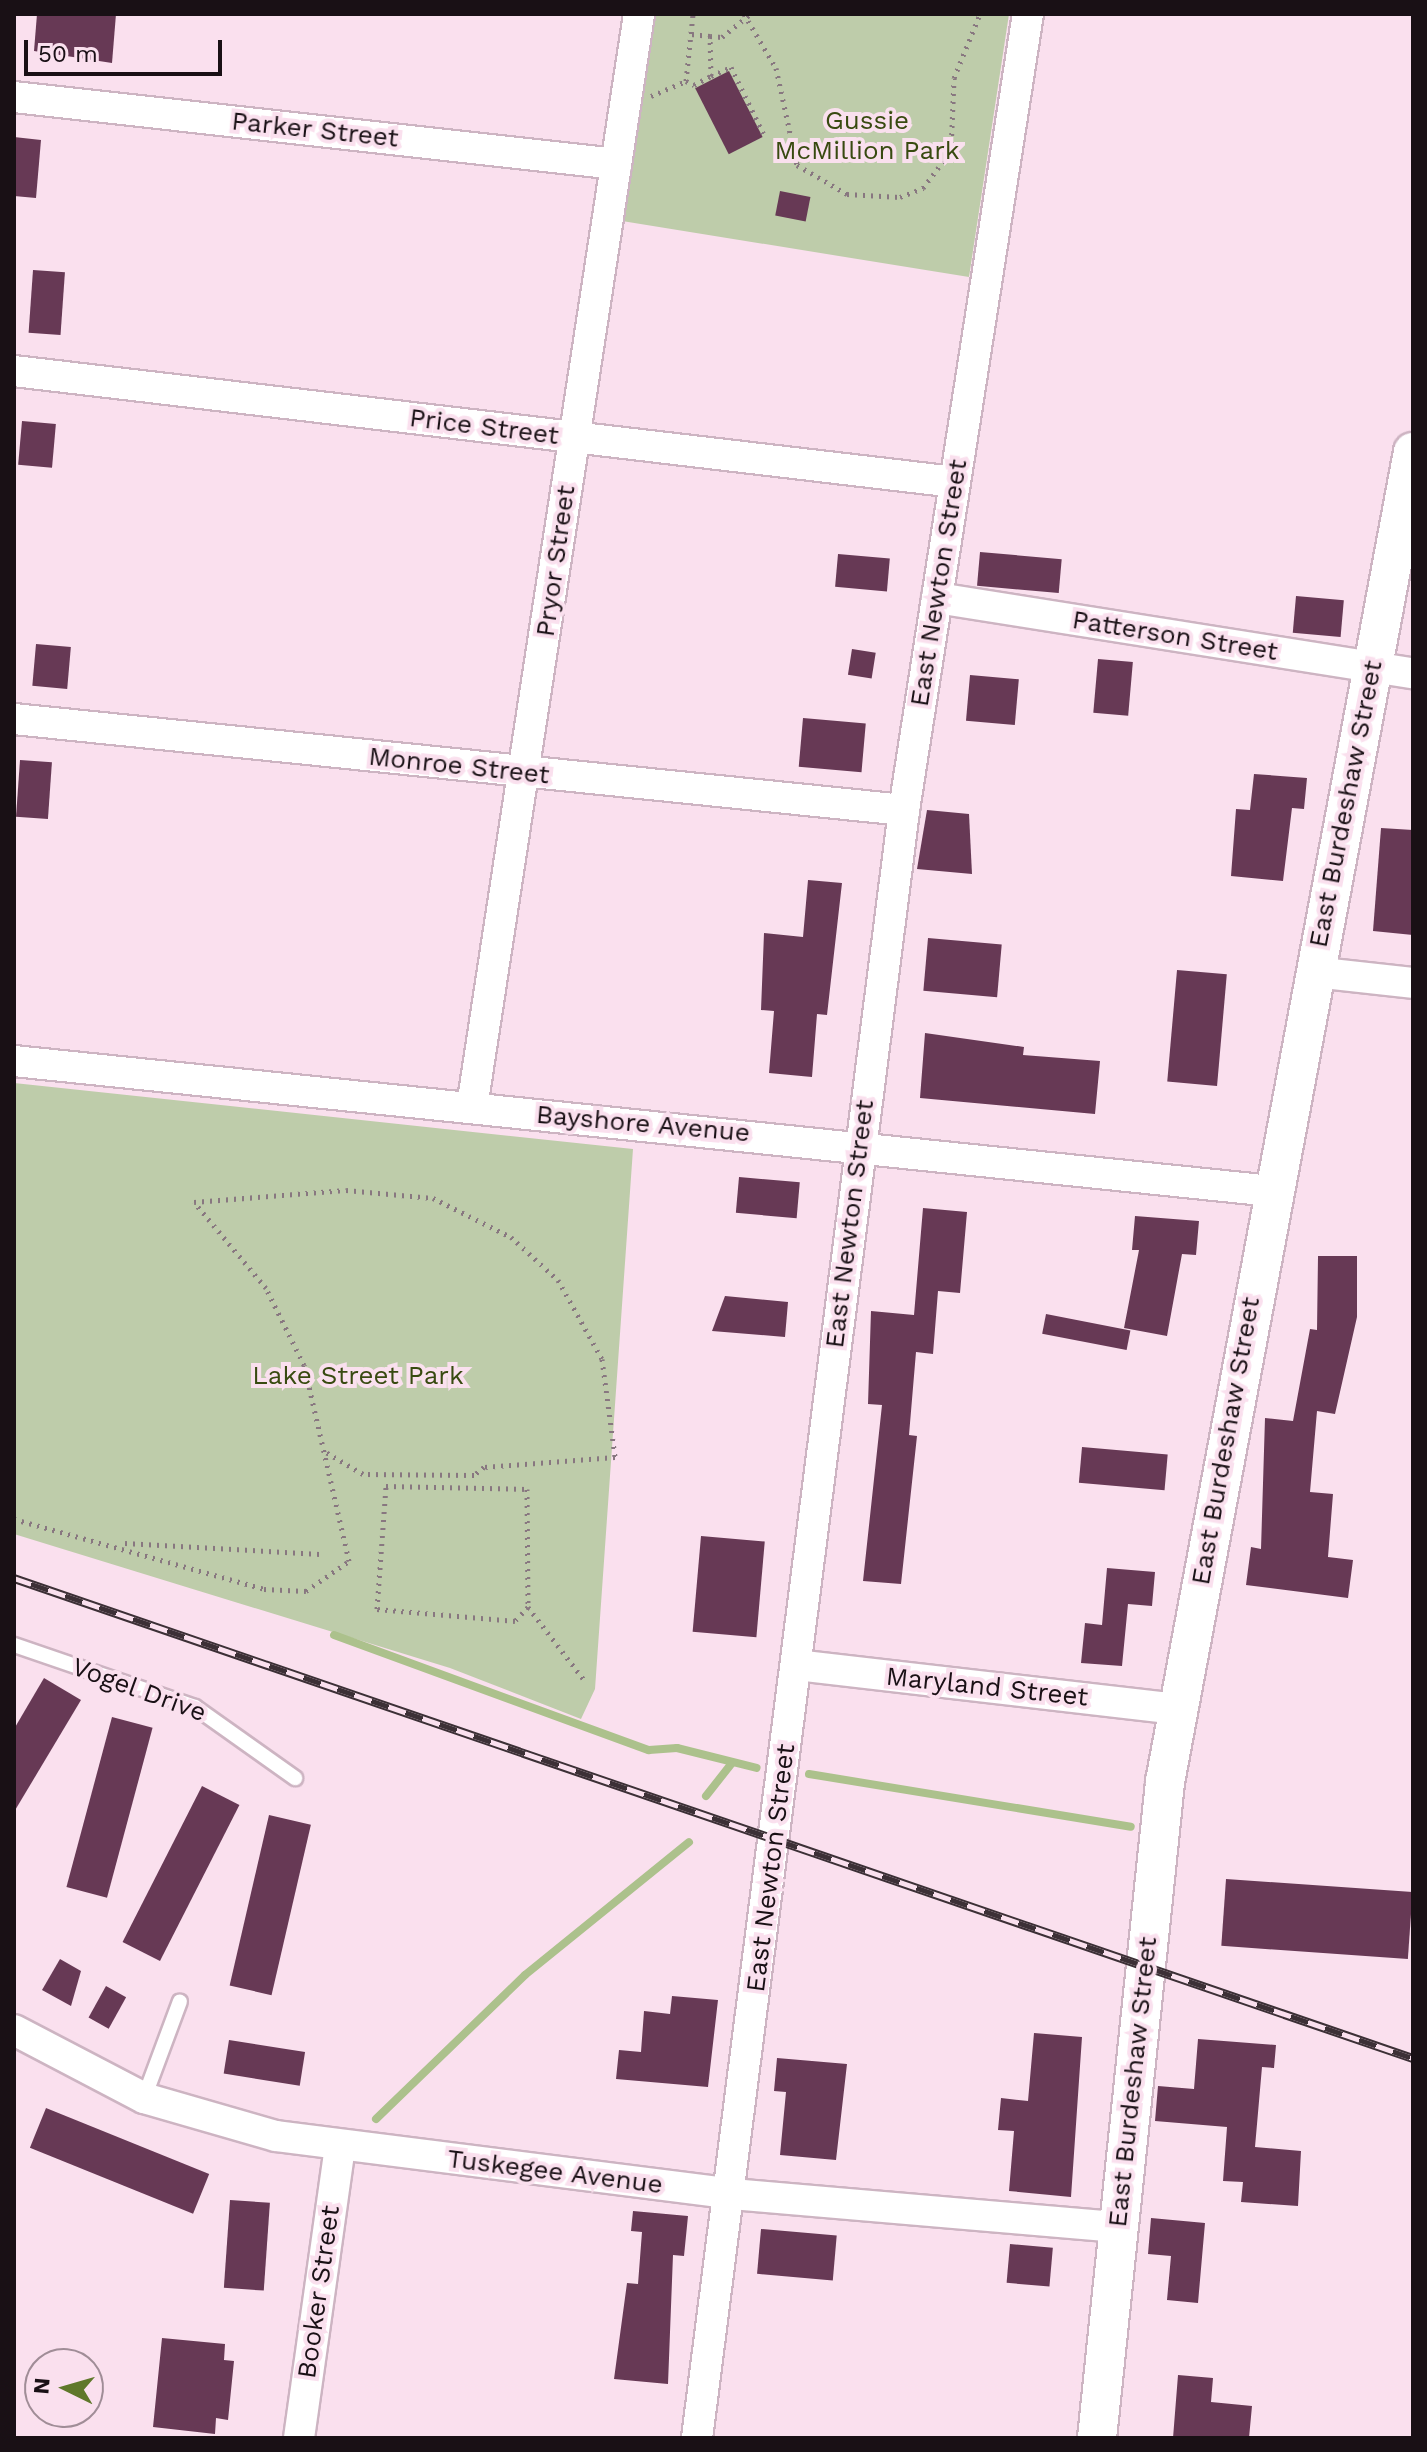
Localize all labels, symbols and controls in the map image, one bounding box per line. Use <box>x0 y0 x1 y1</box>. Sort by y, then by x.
scale bar <box>28 24 226 74</box>
text: 50 m <box>38 40 98 68</box>
park label: Gussie McMillion Park <box>775 105 959 166</box>
street label: Parker Street <box>230 106 400 154</box>
street label: Price Street <box>408 402 560 452</box>
street label: East Newton Street <box>904 457 974 709</box>
street label: Pryor Street <box>530 483 582 639</box>
street label: Patterson Street <box>1070 604 1280 668</box>
street label: East Burdeshaw Street <box>1303 658 1389 950</box>
street label: Monroe Street <box>367 741 551 791</box>
street label: East Newton Street <box>819 1098 881 1350</box>
street label: Bayshore Avenue <box>534 1099 752 1149</box>
street label: East Burdeshaw Street <box>1185 1294 1267 1588</box>
park label: Lake Street Park <box>252 1360 464 1392</box>
street label: Vogel Drive <box>67 1651 211 1729</box>
street label: Maryland Street <box>884 1661 1090 1713</box>
street label: East Newton Street <box>740 1742 802 1994</box>
street label: East Burdeshaw Street <box>1102 1935 1164 2229</box>
street label: Tuskegee Avenue <box>445 2143 665 2201</box>
street label: Booker Street <box>291 2203 347 2381</box>
north arrow <box>24 2348 104 2428</box>
text: N <box>28 2377 55 2395</box>

